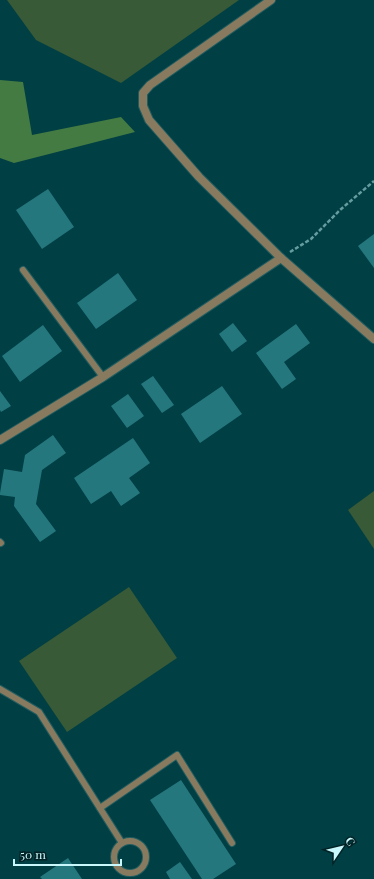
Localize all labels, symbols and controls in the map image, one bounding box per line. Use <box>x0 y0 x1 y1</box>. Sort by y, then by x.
north arrow <box>322 827 362 867</box>
text: С <box>342 833 359 849</box>
scale bar <box>14 841 121 867</box>
text: 50 m <box>20 846 46 862</box>

